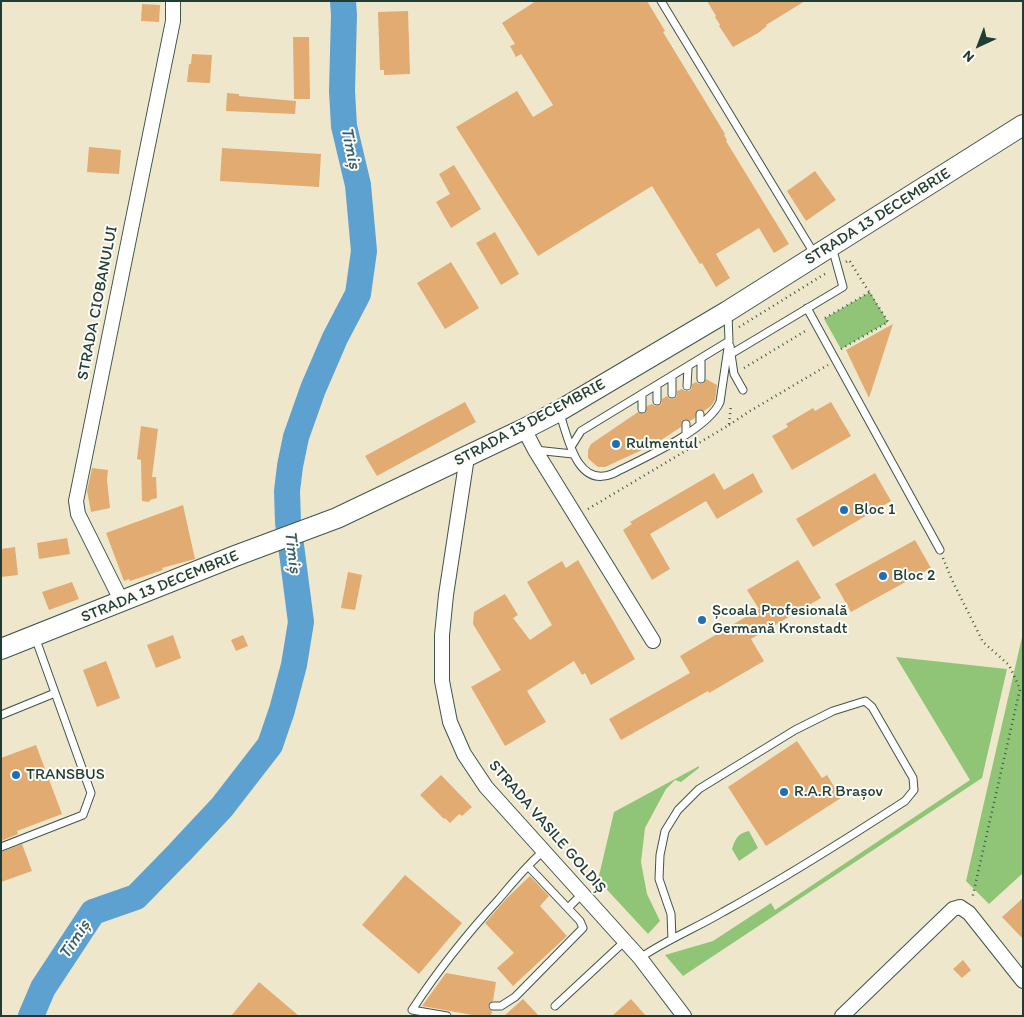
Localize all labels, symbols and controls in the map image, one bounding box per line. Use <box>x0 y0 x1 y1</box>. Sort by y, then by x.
north arrow <box>954 20 1004 70</box>
text: N <box>959 47 978 66</box>
water label: Timiș <box>335 125 365 171</box>
street label: STRADA 13 DECEMBRIE <box>801 164 955 270</box>
street label: STRADA CIOBANULUI <box>74 224 122 382</box>
street label: STRADA 13 DECEMBRIE <box>451 375 609 471</box>
place label: Rulmentul <box>626 434 698 454</box>
marker: Rulmentul <box>610 438 622 450</box>
place label: Bloc 1 <box>854 500 895 520</box>
marker: Bloc 1 <box>838 504 850 516</box>
water label: Timiș <box>279 530 305 574</box>
street label: STRADA 13 DECEMBRIE <box>78 547 242 627</box>
place label: Bloc 2 <box>893 566 935 586</box>
marker: Bloc 2 <box>877 570 889 582</box>
place label: Școala Profesională Germană Kronstadt <box>712 601 848 639</box>
marker: Școala Profesională Germană Kronstadt <box>696 614 708 626</box>
street label: STRADA VASILE GOLDIȘ <box>484 757 610 897</box>
place label: TRANSBUS <box>26 765 105 785</box>
marker: TRANSBUS <box>10 769 22 781</box>
place label: R.A.R Brașov <box>794 782 883 802</box>
marker: R.A.R Brașov <box>778 786 790 798</box>
water label: Timiș <box>54 916 96 964</box>

